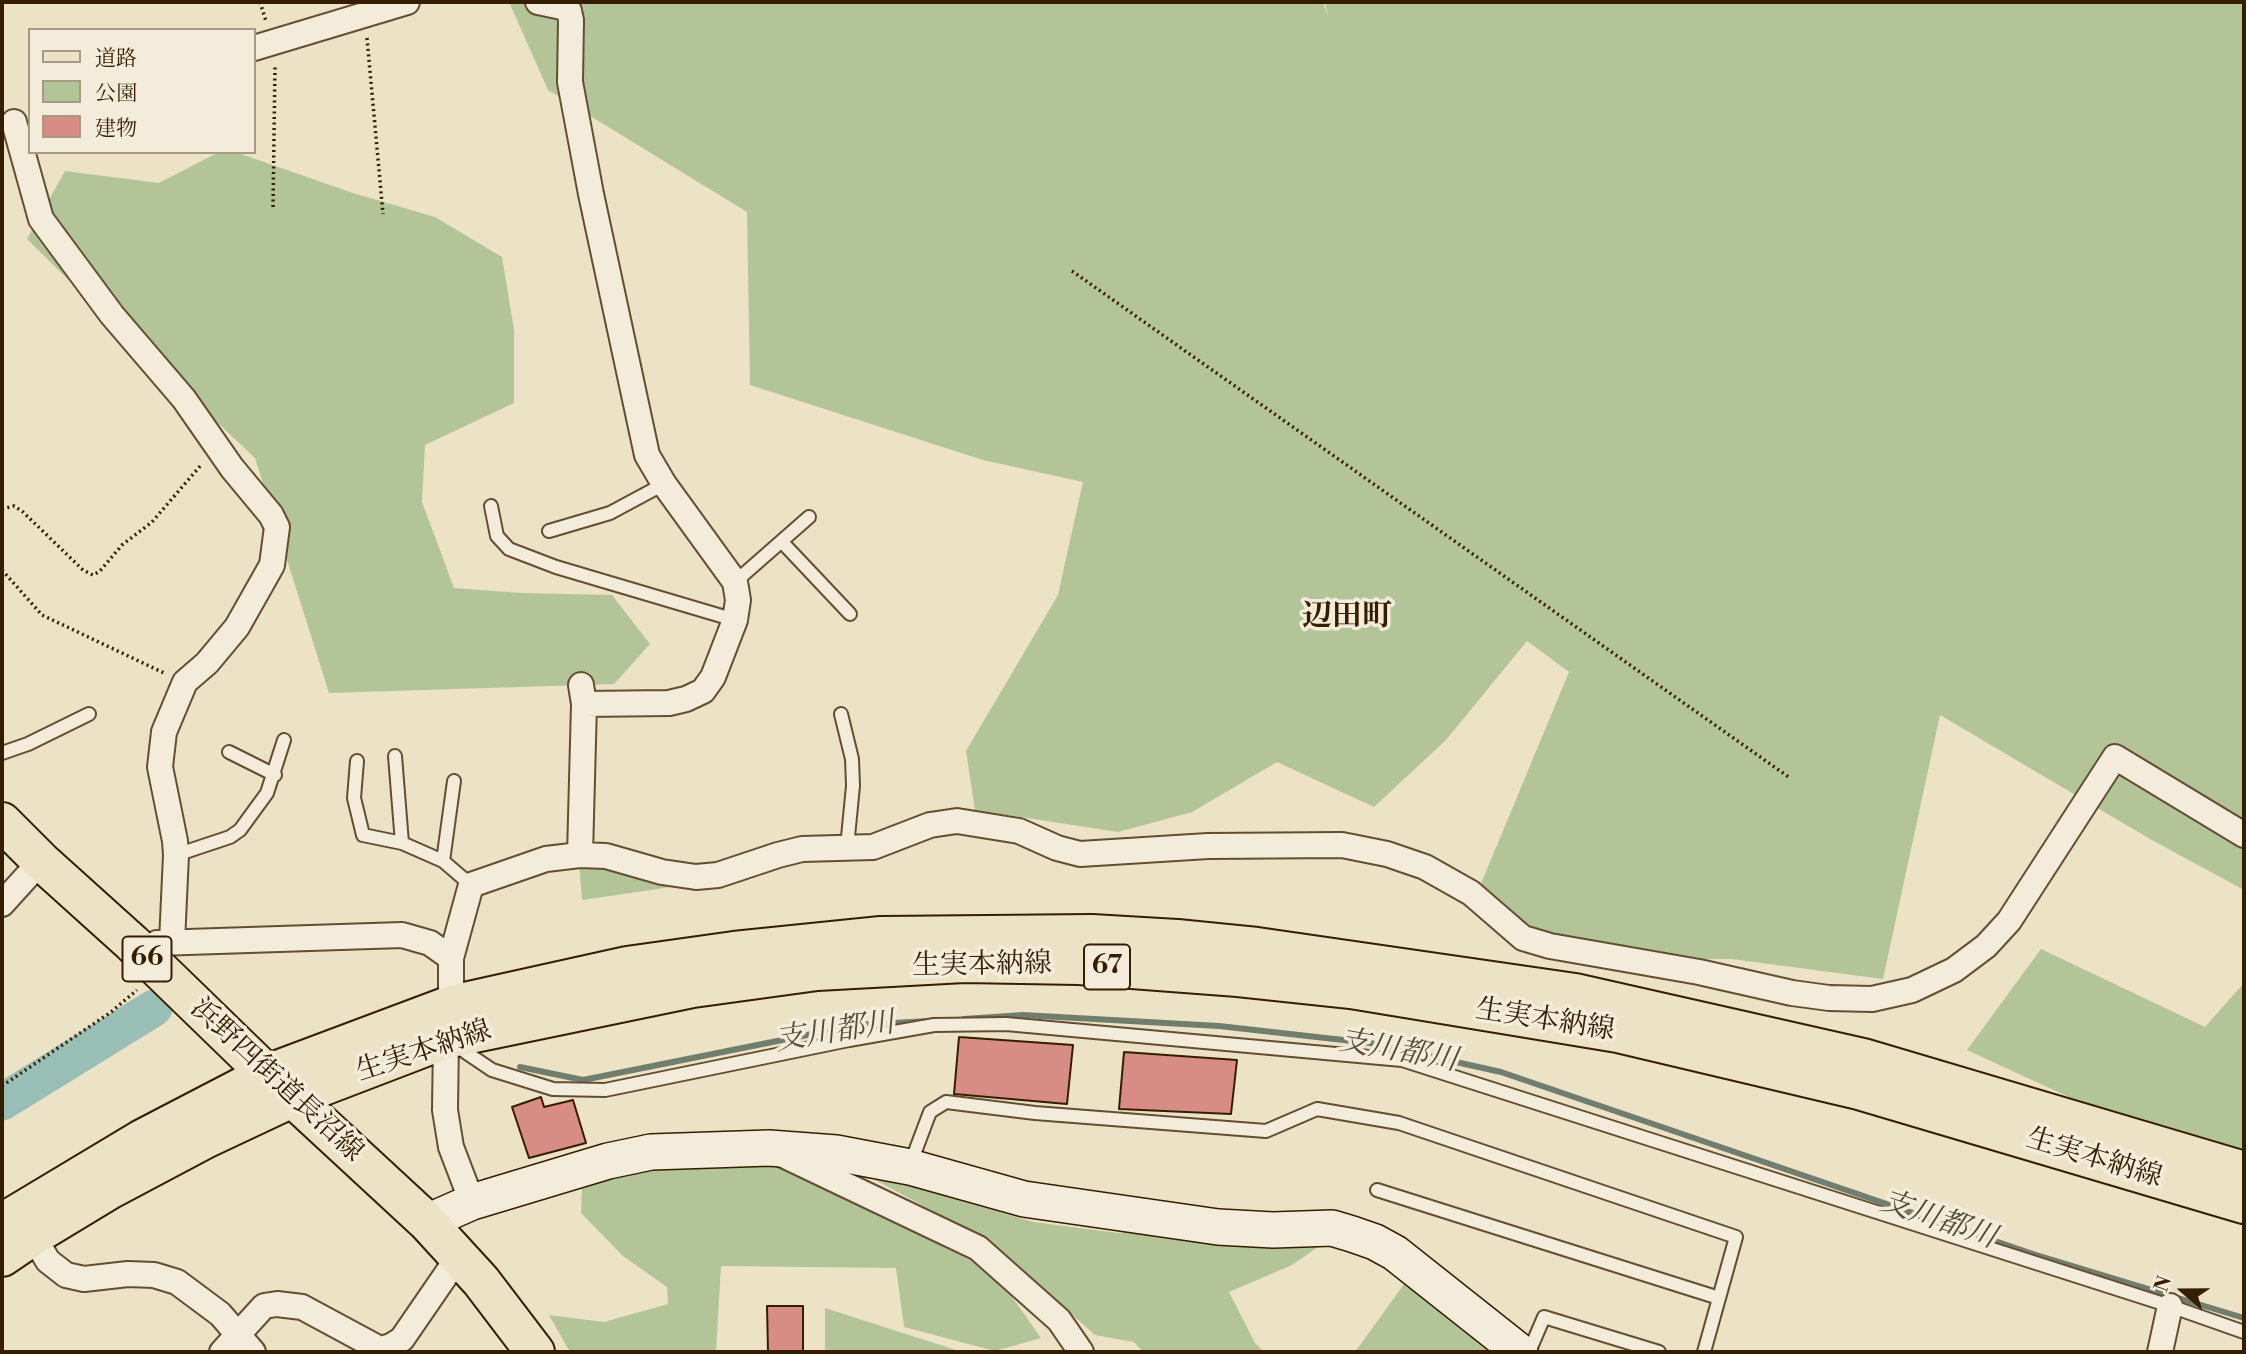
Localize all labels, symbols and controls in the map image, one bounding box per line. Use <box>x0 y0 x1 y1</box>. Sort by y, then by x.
legend <box>28 28 256 154</box>
text: 道路 <box>95 46 137 72</box>
text: 公園 <box>95 81 137 107</box>
text: 建物 <box>95 116 137 142</box>
district label: 辺田町 <box>1302 600 1392 636</box>
road number: 66 <box>122 936 172 982</box>
road number: 67 <box>1084 944 1130 990</box>
street label: 生実本納線 <box>912 948 1052 984</box>
street label: 浜野四街道長沼線 <box>183 992 369 1170</box>
street label: 生実本納線 <box>1473 993 1617 1049</box>
water label: 支川都川 <box>773 1006 897 1060</box>
street label: 生実本納線 <box>352 1014 496 1090</box>
water label: 支川都川 <box>1336 1024 1460 1080</box>
street label: 生実本納線 <box>2022 1122 2166 1196</box>
water label: 支川都川 <box>1875 1184 2001 1258</box>
north arrow <box>2148 1256 2218 1326</box>
text: N <box>2149 1273 2177 1295</box>

